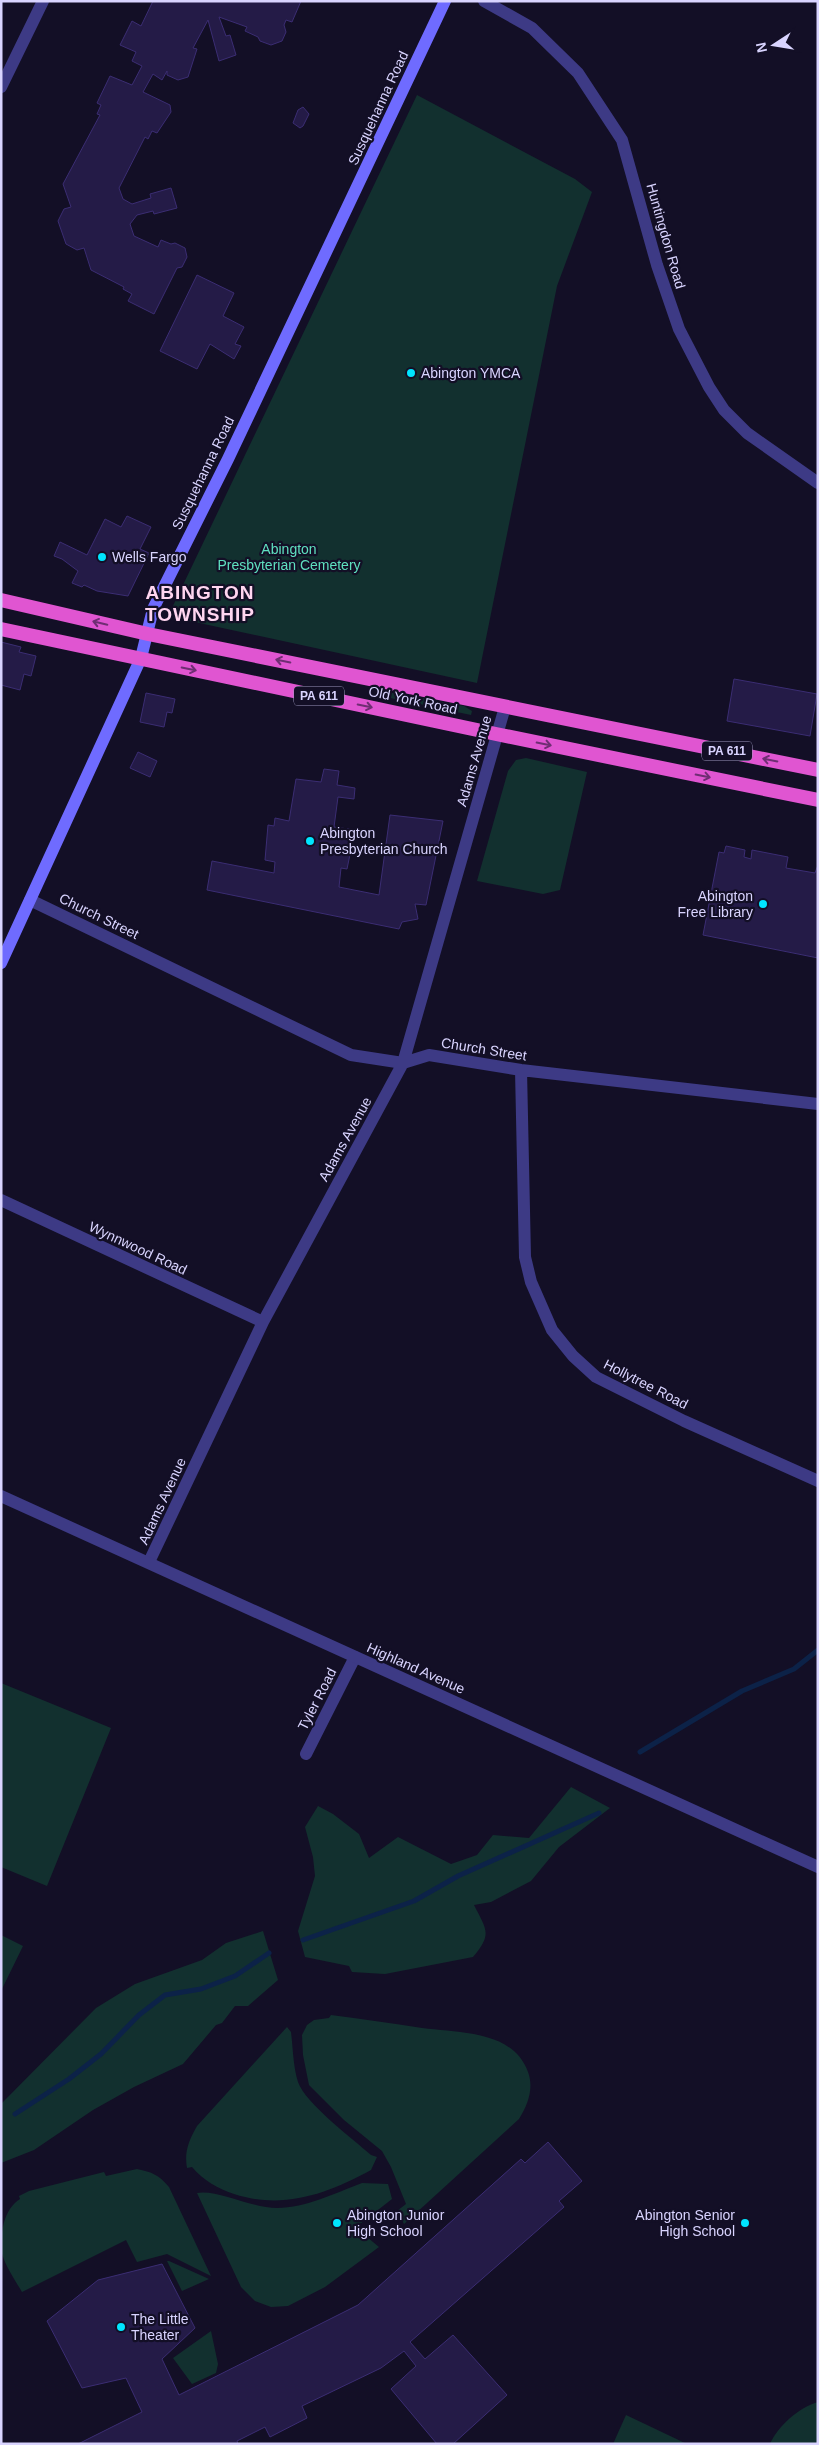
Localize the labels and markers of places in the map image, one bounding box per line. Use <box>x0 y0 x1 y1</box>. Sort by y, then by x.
place label: Abington YMCA <box>421 365 521 381</box>
marker: Abington YMCA <box>405 367 417 379</box>
place label: Wells Fargo <box>112 549 187 565</box>
marker: Wells Fargo <box>96 551 108 563</box>
place label: Abington Presbyterian Church <box>320 825 448 857</box>
marker: Abington Presbyterian Church <box>304 835 316 847</box>
place label: Abington Free Library <box>678 888 753 920</box>
marker: Abington Free Library <box>757 898 769 910</box>
place label: Abington Junior High School <box>347 2207 445 2239</box>
place label: Abington Senior High School <box>635 2207 735 2239</box>
marker: Abington Junior High School <box>331 2217 343 2229</box>
marker: Abington Senior High School <box>739 2217 751 2229</box>
place label: The Little Theater <box>131 2311 189 2343</box>
marker: The Little Theater <box>115 2321 127 2333</box>

